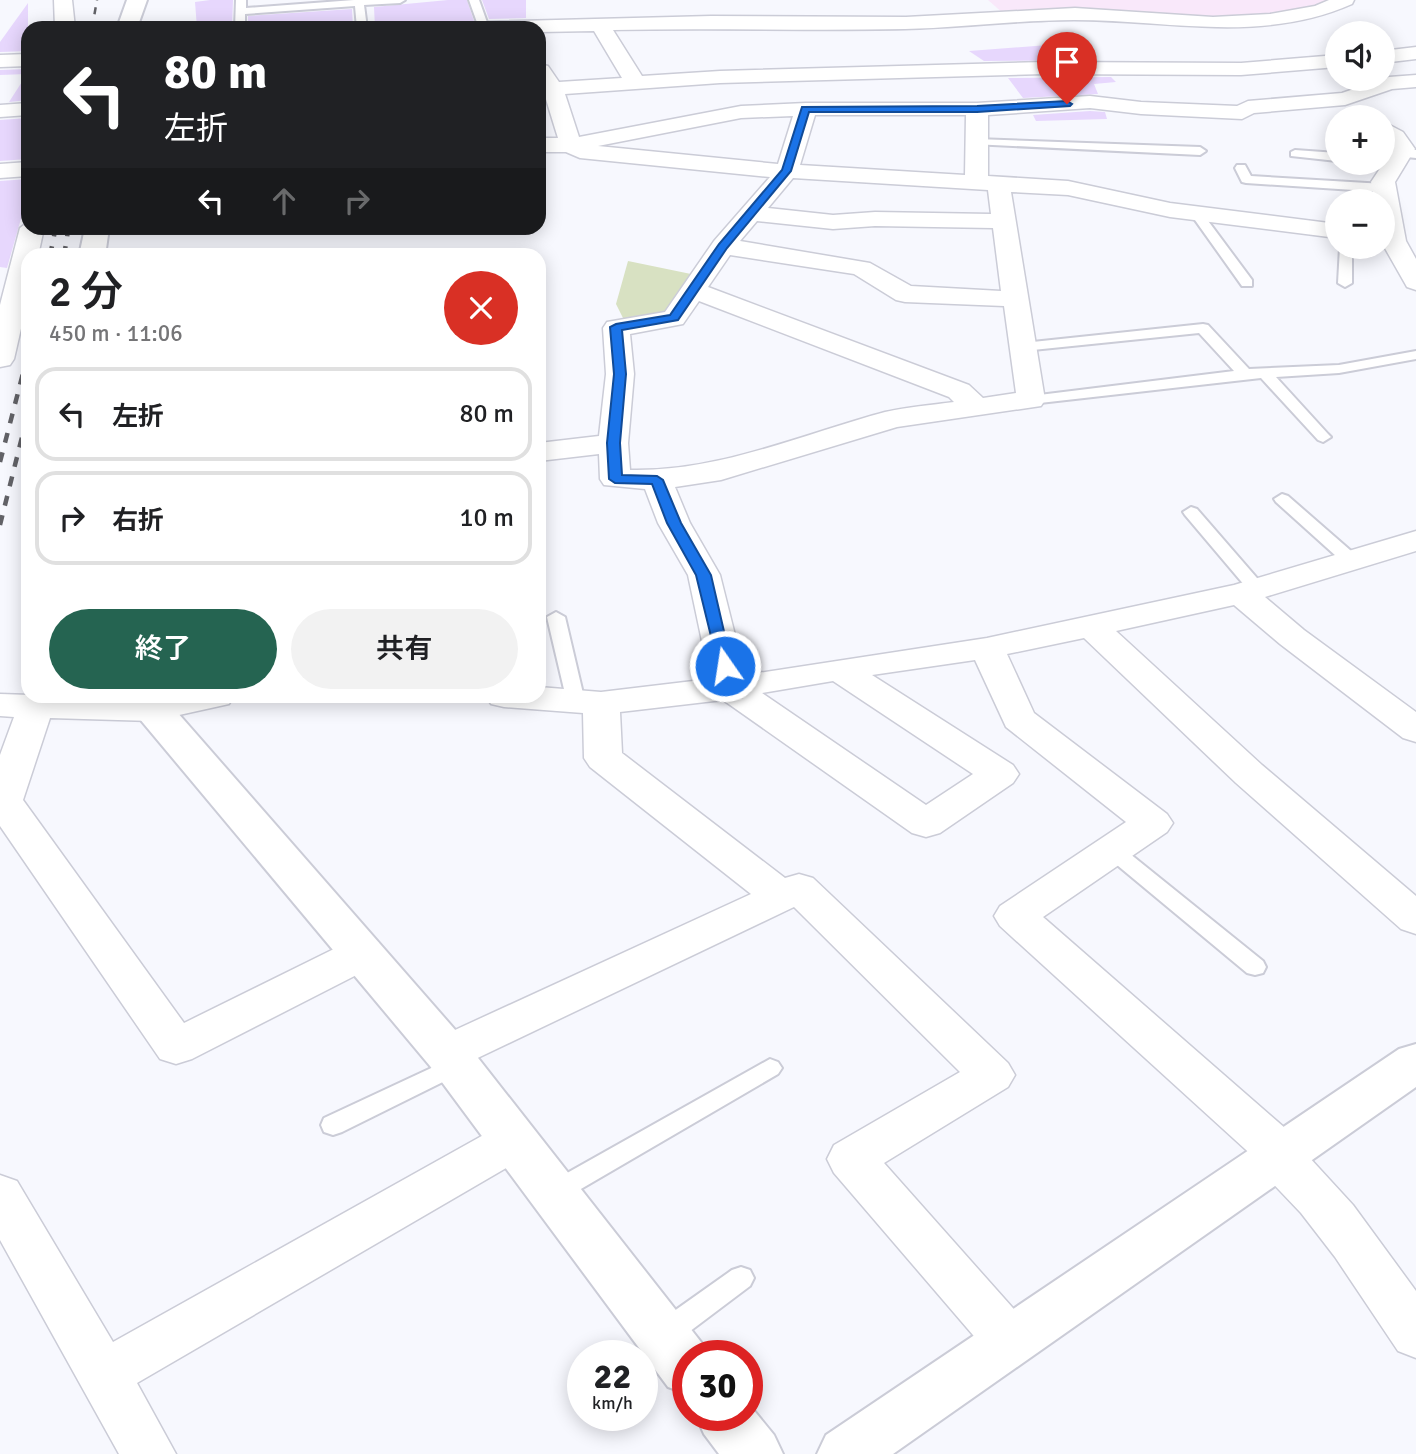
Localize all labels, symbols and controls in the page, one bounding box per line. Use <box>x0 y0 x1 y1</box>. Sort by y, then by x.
map controls <box>1325 21 1395 259</box>
button: sound <box>1325 21 1395 91</box>
pin <box>1037 32 1097 104</box>
text: 80 m <box>164 42 267 102</box>
icon: arrive <box>1048 43 1086 81</box>
icon: left <box>49 49 140 140</box>
button: + <box>1325 105 1395 175</box>
text: 左折 <box>164 109 228 148</box>
icon: left <box>192 182 230 220</box>
icon: ahead <box>265 182 303 220</box>
icon: right <box>338 182 376 220</box>
button: − <box>1325 189 1395 259</box>
text: 2 分 <box>49 267 123 318</box>
button: close <box>444 271 518 345</box>
text: 450 m · 11:06 <box>49 319 183 348</box>
icon: left <box>53 395 91 433</box>
text: 80 m <box>459 398 514 430</box>
text: 左折 <box>112 401 164 433</box>
icon: right <box>53 499 91 537</box>
text: 10 m <box>459 502 514 534</box>
text: 右折 <box>112 505 164 537</box>
button: 終了 <box>49 609 277 689</box>
button: 共有 <box>291 609 518 689</box>
position arrow <box>688 629 762 703</box>
speed limit sign: 30 <box>672 1340 763 1431</box>
text: 22 <box>594 1355 631 1398</box>
text: km/h <box>592 1392 633 1414</box>

